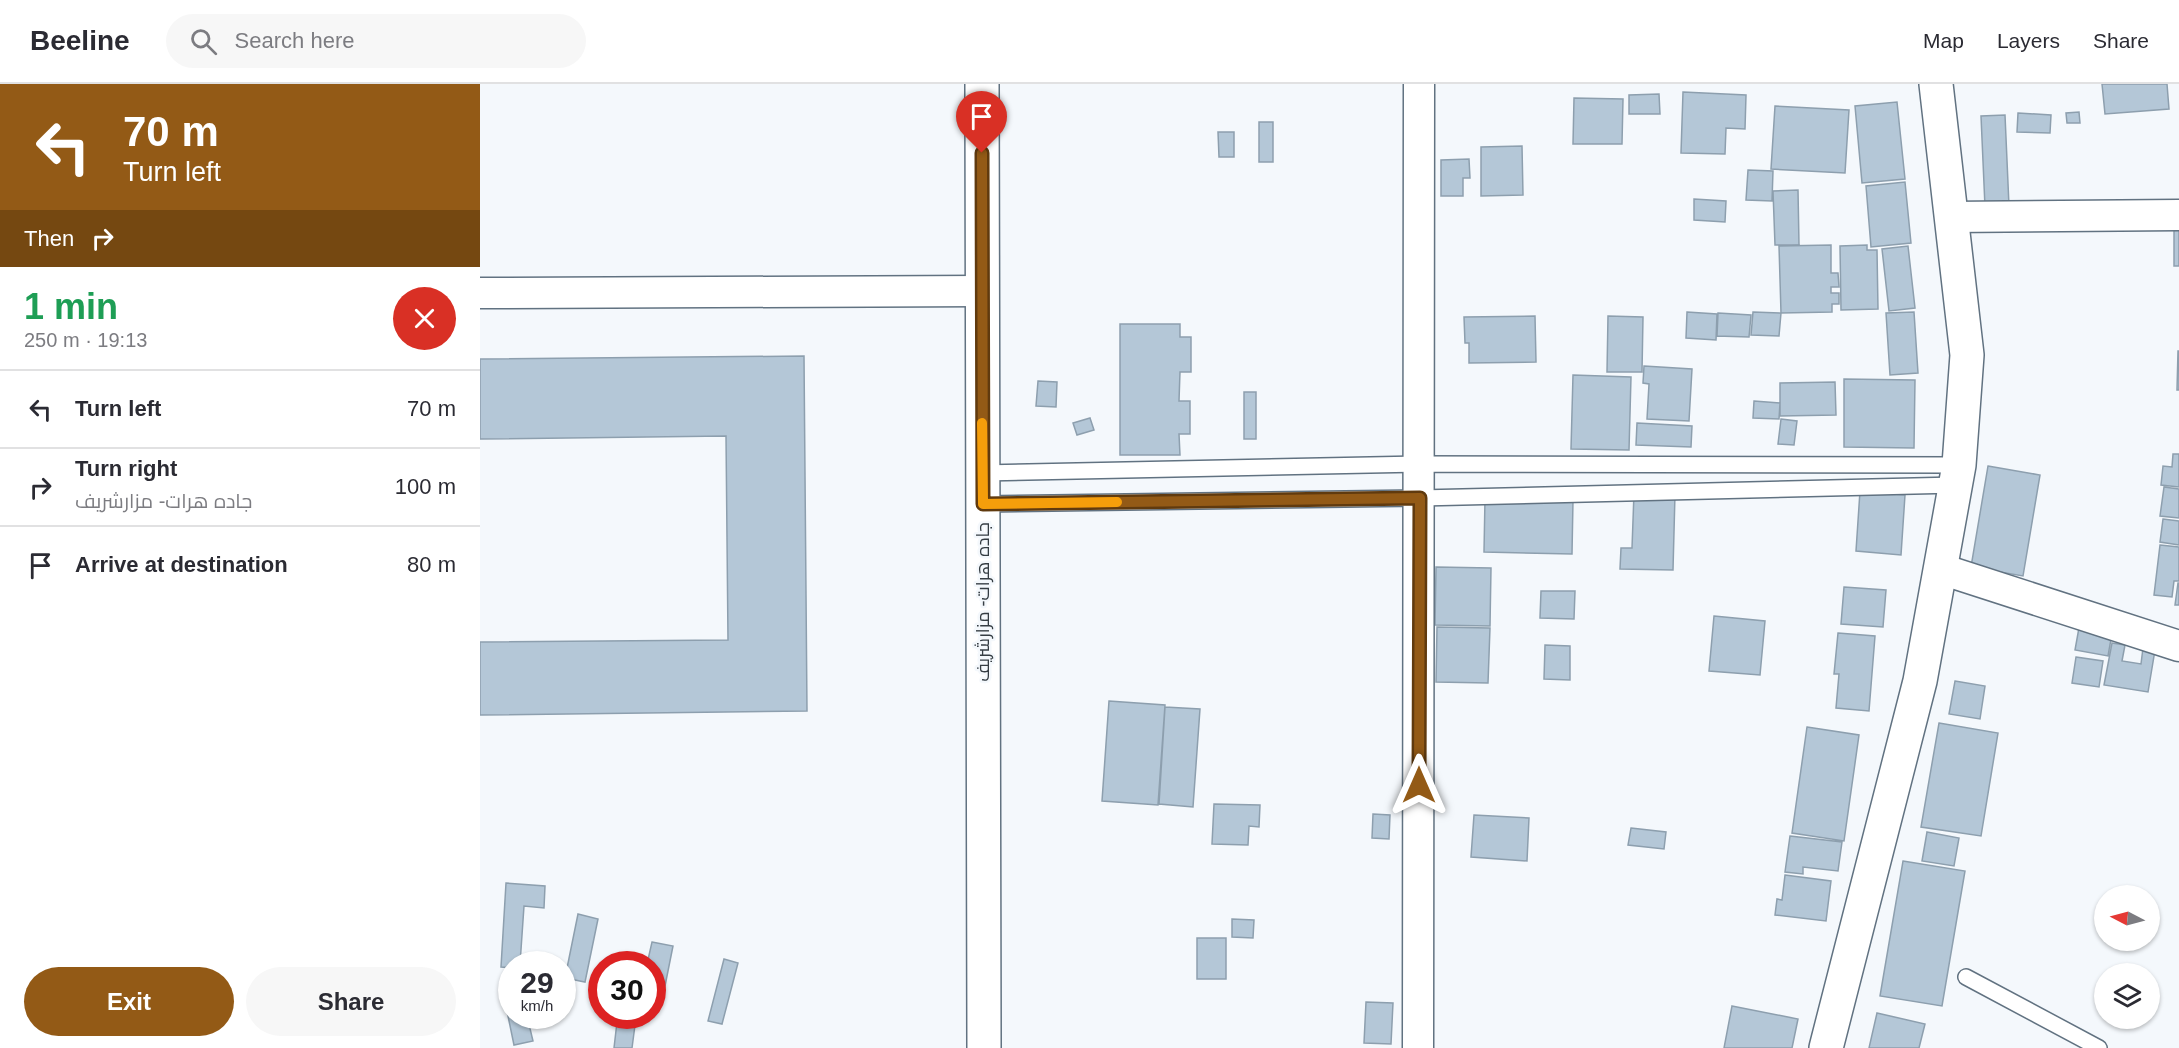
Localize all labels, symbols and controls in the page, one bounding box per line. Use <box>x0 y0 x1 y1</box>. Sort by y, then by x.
search box <box>166 14 586 68</box>
text: Beeline <box>30 25 130 56</box>
icon: search <box>187 25 220 58</box>
text: Search here <box>235 28 354 53</box>
text: Map <box>1923 29 1964 52</box>
text: Layers <box>1997 29 2060 52</box>
text: Share <box>2093 29 2149 52</box>
pin <box>956 91 1007 153</box>
icon: arrive <box>965 100 998 133</box>
icon: left <box>24 108 102 186</box>
text: 70 m <box>123 108 219 155</box>
text: Turn left <box>123 157 221 187</box>
icon: right <box>86 222 119 255</box>
text: Then <box>24 226 74 251</box>
text: 1 min <box>24 286 118 327</box>
button: close <box>393 287 456 350</box>
text: 250 m · 19:13 <box>24 329 147 351</box>
icon: left <box>24 393 57 426</box>
text: Turn left <box>75 396 161 421</box>
text: 70 m <box>407 396 456 421</box>
text: Turn right <box>75 456 177 481</box>
icon: right <box>24 471 57 504</box>
text: 100 m <box>395 474 456 499</box>
text: جاده هرات- مزارشریف <box>75 490 252 512</box>
street label: جاده هرات- مزارشریف <box>973 522 994 682</box>
icon: arrive <box>24 549 57 582</box>
text: Arrive at destination <box>75 552 288 577</box>
text: 80 m <box>407 552 456 577</box>
position arrow <box>1387 753 1451 817</box>
north arrow <box>2094 885 2160 951</box>
map controls <box>2094 885 2160 1029</box>
speed limit sign: 30 <box>588 951 666 1029</box>
button: layers <box>2094 963 2160 1029</box>
text: 29 <box>520 966 554 999</box>
button: Exit <box>24 967 234 1036</box>
button: Share <box>246 967 456 1036</box>
text: km/h <box>521 997 553 1014</box>

